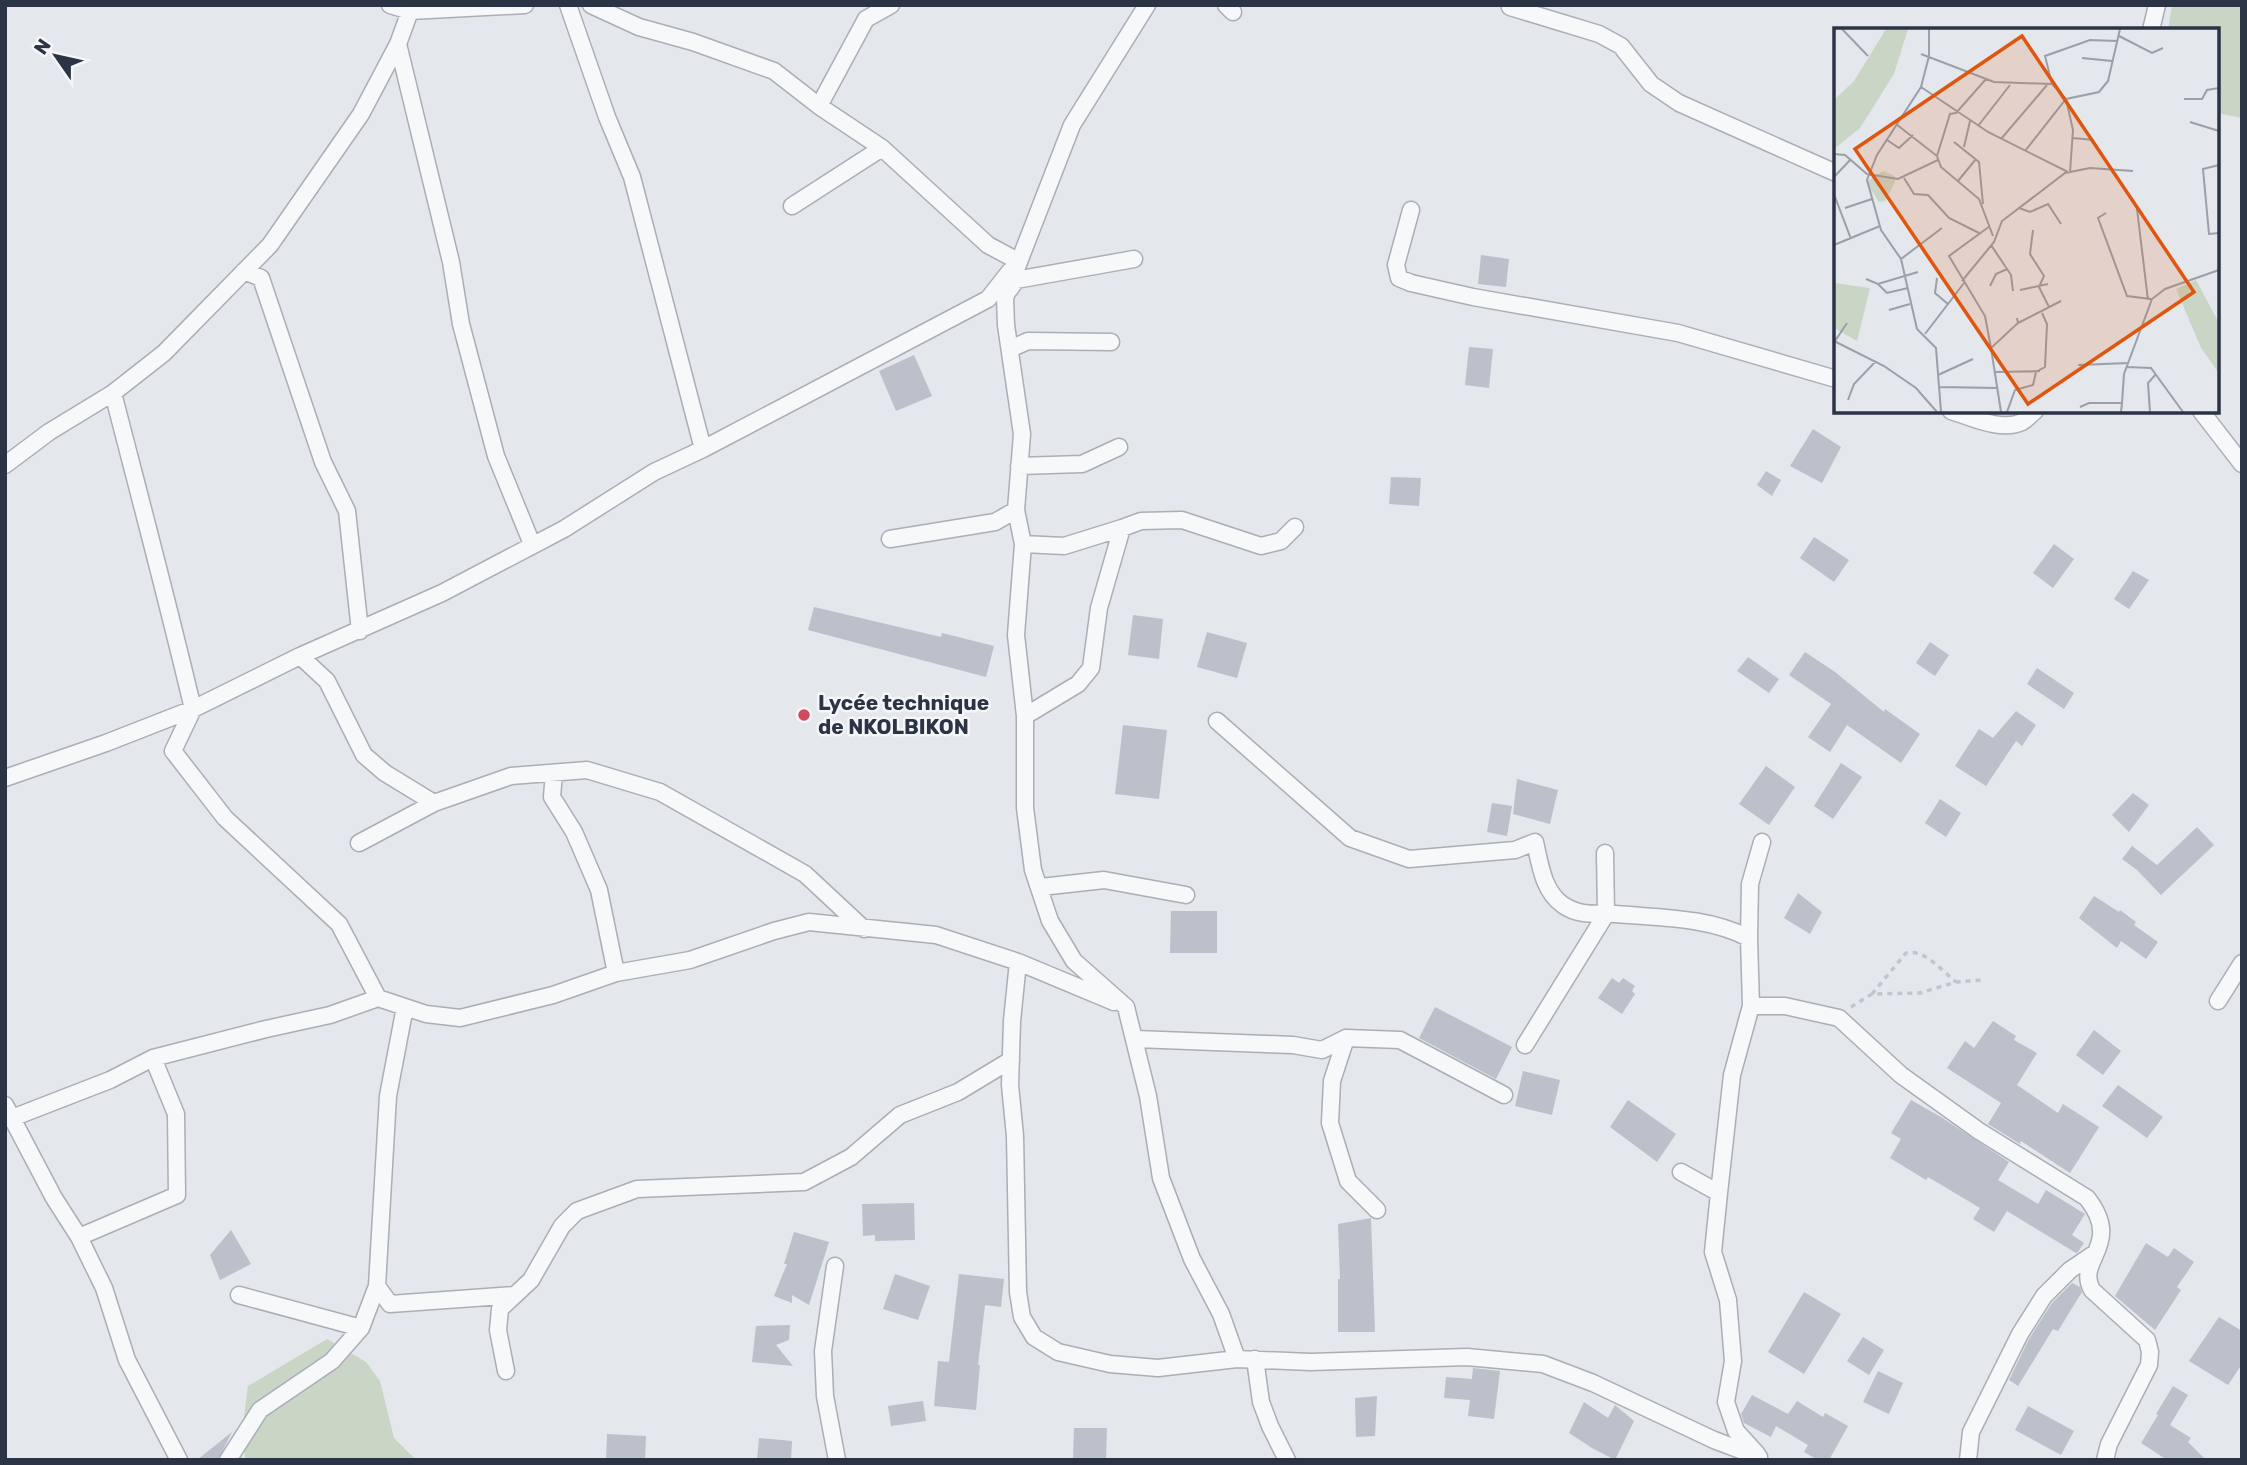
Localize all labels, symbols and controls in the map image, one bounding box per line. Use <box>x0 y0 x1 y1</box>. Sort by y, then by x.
north arrow <box>21 21 91 91</box>
inset map <box>1834 28 2219 413</box>
text: N <box>29 35 56 59</box>
place label: Lycée technique de NKOLBIKON <box>818 690 989 739</box>
marker: Lycée technique de NKOLBIKON <box>796 707 812 723</box>

